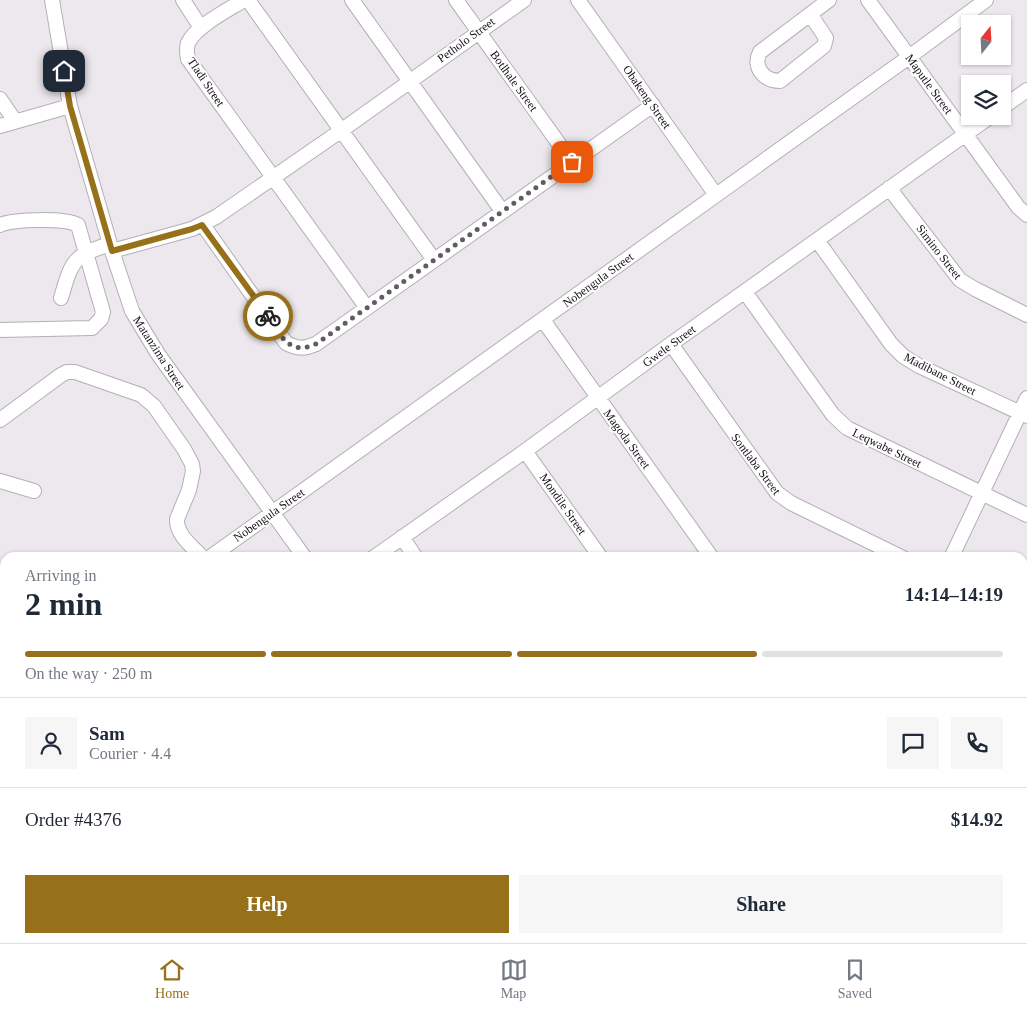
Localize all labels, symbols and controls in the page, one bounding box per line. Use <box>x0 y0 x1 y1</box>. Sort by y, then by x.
street label: Petholo Street <box>435 14 498 66</box>
north arrow <box>961 15 1011 65</box>
map controls <box>961 15 1011 125</box>
street label: Botlhale Street <box>487 48 541 115</box>
pin <box>43 50 85 92</box>
street label: Maputle Street <box>902 51 956 117</box>
street label: Tladi Street <box>184 55 228 110</box>
icon: home <box>50 57 78 85</box>
street label: Obakeng Street <box>620 63 674 132</box>
button: layers <box>961 75 1011 125</box>
pin <box>551 141 593 183</box>
icon: bag <box>558 148 586 176</box>
street label: Simino Street <box>913 222 965 283</box>
street label: Nobengula Street <box>560 249 636 310</box>
courier <box>243 291 293 341</box>
icon: bike <box>254 302 282 330</box>
street label: Matanzima Street <box>130 314 188 393</box>
street label: Gwele Street <box>640 322 699 370</box>
street label: Madibane Street <box>902 350 979 398</box>
street label: Magoda Street <box>601 406 654 472</box>
street label: Leqwabe Street <box>850 425 924 471</box>
street label: Sontlaba Street <box>728 431 784 498</box>
street label: Mondile Street <box>537 471 590 538</box>
street label: Nobengula Street <box>231 485 308 545</box>
text: Arriving in <box>25 567 97 584</box>
text: 14:14–14:19 <box>905 584 1003 605</box>
text: 2 min <box>25 586 102 622</box>
text: On the way · 250 m <box>25 665 153 682</box>
button: person <box>25 717 77 769</box>
button: chat <box>887 717 939 769</box>
button: phone <box>951 717 1003 769</box>
text: Sam <box>89 723 125 744</box>
text: Courier · 4.4 <box>89 745 171 762</box>
text: Order #4376 <box>25 809 122 830</box>
text: $14.92 <box>951 809 1003 830</box>
button: Help <box>25 875 509 933</box>
button: Share <box>519 875 1003 933</box>
tab: Home <box>155 956 189 1002</box>
tab: Map <box>500 956 528 1002</box>
tab: Saved <box>838 956 872 1002</box>

